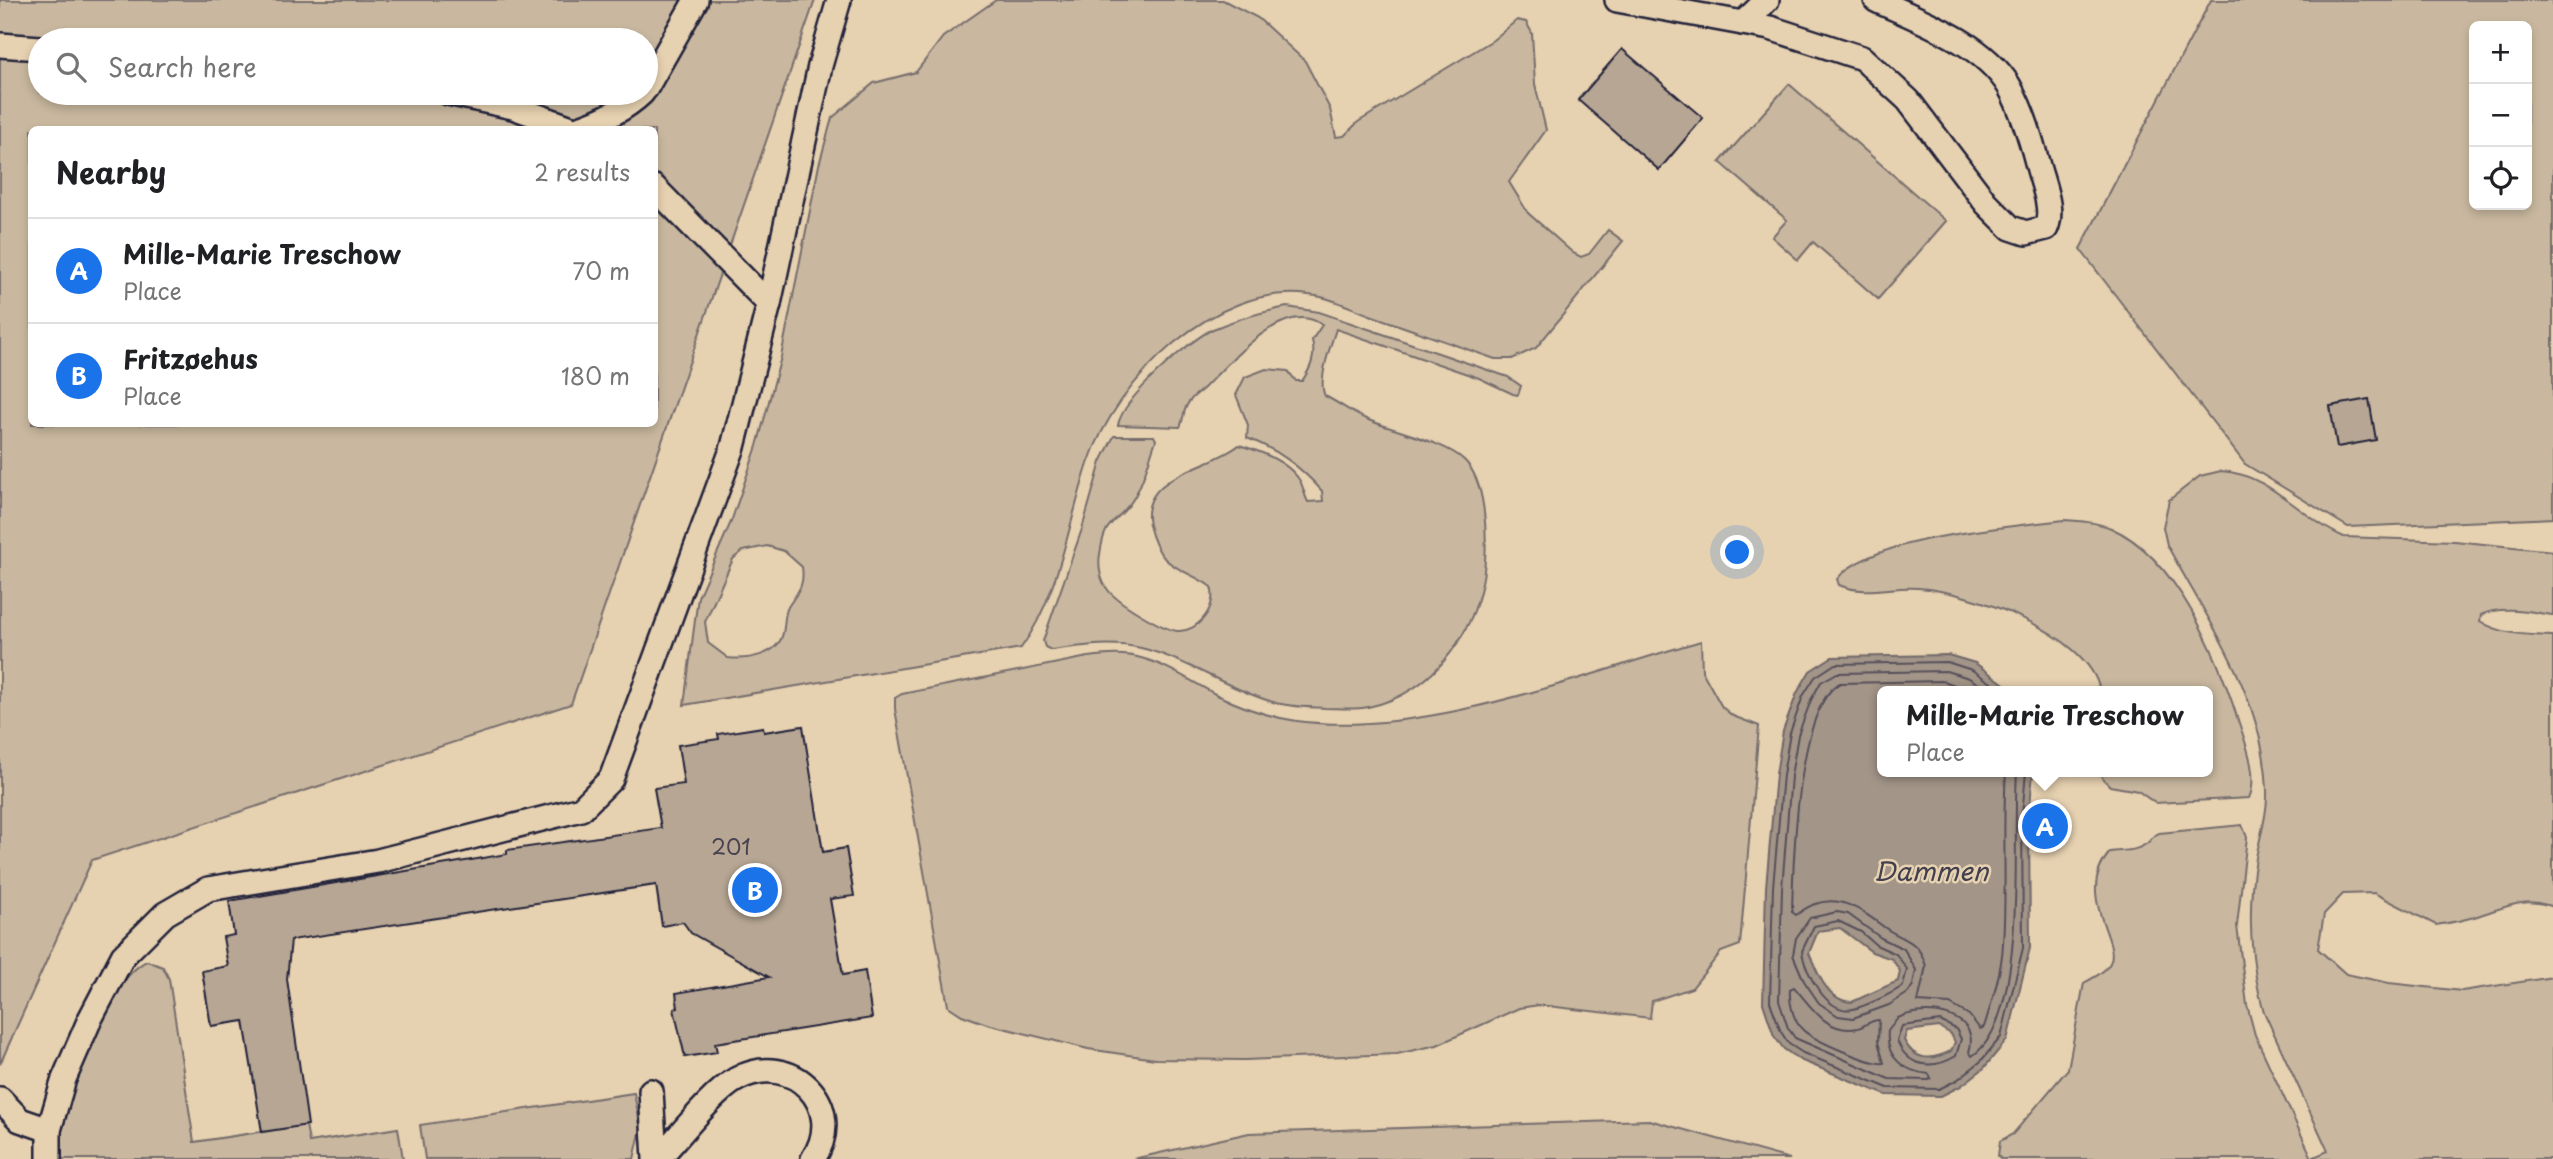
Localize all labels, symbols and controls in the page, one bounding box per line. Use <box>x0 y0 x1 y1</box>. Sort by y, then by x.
map controls <box>2469 21 2532 210</box>
button: + <box>2469 21 2532 84</box>
search box <box>28 28 658 105</box>
text: Search here <box>108 47 257 86</box>
icon: search <box>52 48 90 86</box>
button: − <box>2469 84 2532 147</box>
button: locate <box>2469 147 2532 210</box>
text: Nearby <box>56 149 166 194</box>
text: 2 results <box>534 154 630 189</box>
text: Mille-Marie Treschow <box>123 234 401 273</box>
text: A <box>70 253 88 288</box>
text: 70 m <box>572 253 630 288</box>
text: Place <box>123 273 182 308</box>
text: Fritzøehus <box>123 339 258 378</box>
text: B <box>71 358 87 393</box>
text: 180 m <box>561 358 630 393</box>
text: Place <box>123 378 182 413</box>
your location <box>1720 535 1754 569</box>
popup <box>1877 686 2213 777</box>
text: Mille-Marie Treschow <box>1906 695 2184 734</box>
text: Place <box>1906 734 1965 769</box>
pin: A <box>2022 800 2068 852</box>
house number: 201 <box>711 830 751 862</box>
water label: Dammen <box>1874 851 1990 890</box>
pin: B <box>732 864 778 916</box>

